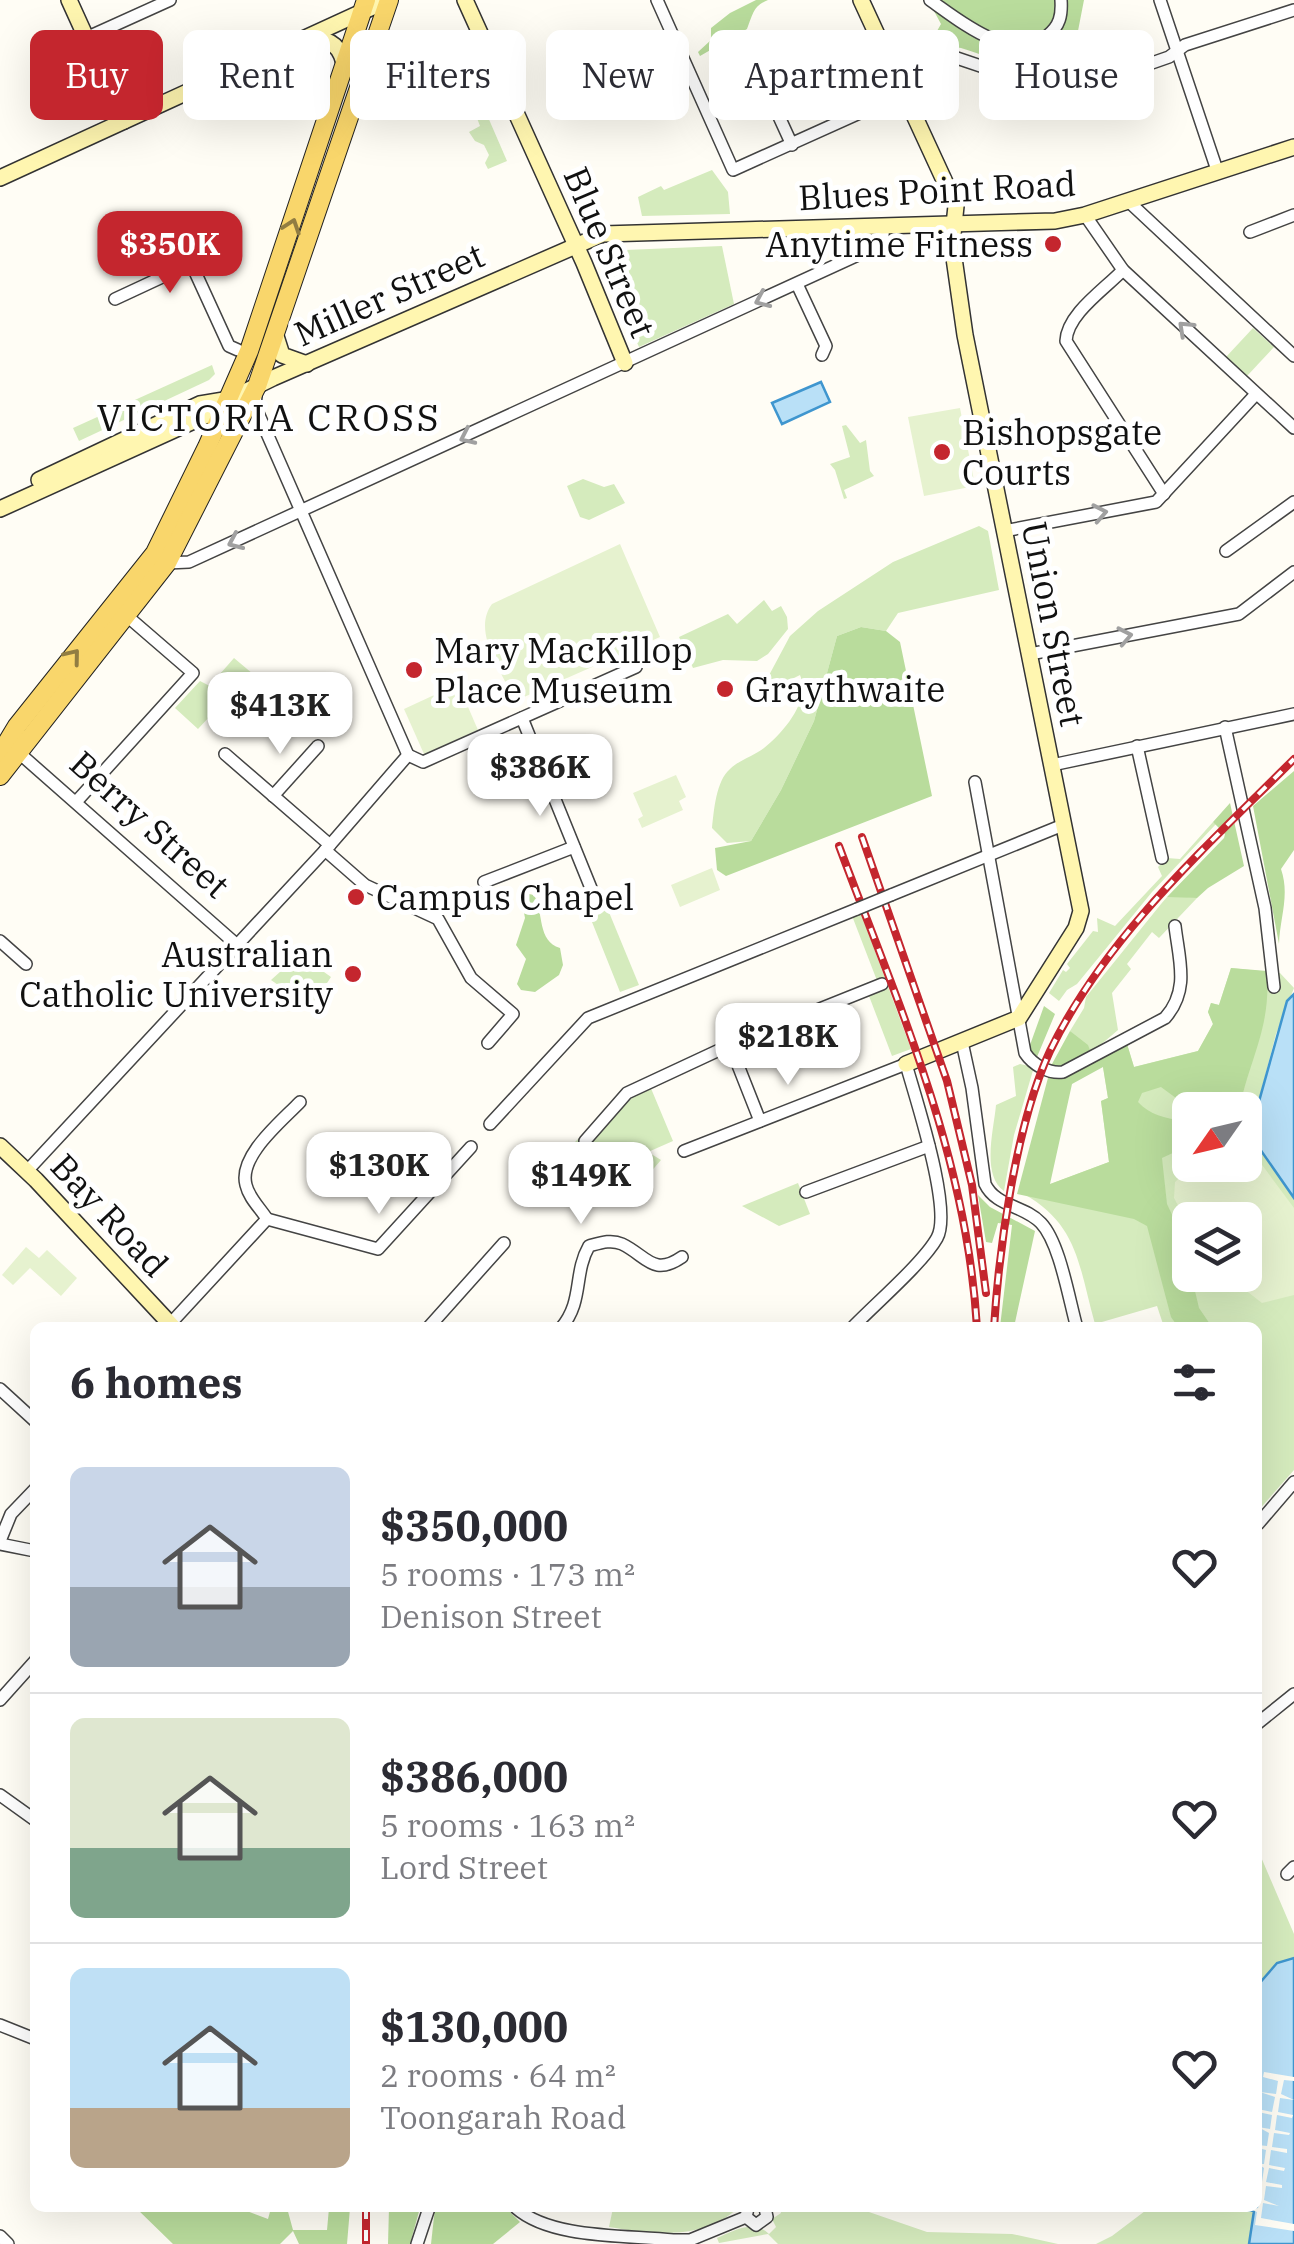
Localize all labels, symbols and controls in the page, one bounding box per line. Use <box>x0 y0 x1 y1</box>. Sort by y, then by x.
chip: Buy <box>30 30 163 120</box>
chip: Rent <box>183 30 330 120</box>
chip: Filters <box>350 30 526 120</box>
chip: New <box>546 30 689 120</box>
chip: Apartment <box>709 30 959 120</box>
chip: House <box>979 30 1154 120</box>
street label: Blue Street <box>554 160 666 344</box>
street label: Blues Point Road <box>797 160 1077 220</box>
pin: $350K <box>100 211 240 296</box>
one-way arrow <box>280 218 300 235</box>
place label: Anytime Fitness <box>765 221 1033 267</box>
text: $350K <box>119 222 221 264</box>
street label: Miller Street <box>287 232 491 356</box>
marker: Anytime Fitness <box>1042 233 1064 255</box>
one-way arrow <box>754 288 772 308</box>
one-way arrow <box>1178 322 1197 340</box>
district label: VICTORIA CROSS <box>97 392 441 441</box>
place label: Bishopsgate Courts <box>962 409 1162 495</box>
one-way arrow <box>459 424 477 444</box>
marker: Bishopsgate Courts <box>931 441 953 463</box>
one-way arrow <box>1091 503 1108 524</box>
street label: Union Street <box>1012 518 1096 730</box>
one-way arrow <box>227 529 245 549</box>
one-way arrow <box>1117 626 1134 647</box>
place label: Mary MacKillop Place Museum <box>434 627 693 713</box>
one-way arrow <box>61 649 79 667</box>
marker: Mary MacKillop Place Museum <box>403 659 425 681</box>
place label: Graythwaite <box>745 666 945 712</box>
pin: $413K <box>210 672 350 757</box>
marker: Graythwaite <box>714 678 736 700</box>
text: $413K <box>229 683 331 725</box>
pin: $386K <box>470 734 610 819</box>
street label: Berry Street <box>61 740 239 908</box>
text: $386K <box>489 745 591 787</box>
place label: Campus Chapel <box>376 874 634 920</box>
marker: Campus Chapel <box>345 886 367 908</box>
place label: Australian Catholic University <box>19 931 333 1017</box>
marker: Australian Catholic University <box>342 963 364 985</box>
pin: $218K <box>718 1003 858 1088</box>
text: $218K <box>737 1014 839 1056</box>
north arrow <box>1172 1092 1262 1182</box>
map controls <box>1172 1092 1262 1292</box>
pin: $130K <box>309 1132 449 1217</box>
pin: $149K <box>511 1142 651 1227</box>
text: $130K <box>328 1143 430 1185</box>
street label: Bay Road <box>41 1144 179 1286</box>
text: $149K <box>530 1153 632 1195</box>
button: layers <box>1172 1202 1262 1292</box>
text: 6 homes <box>70 1355 243 1410</box>
icon: filters <box>1167 1355 1222 1410</box>
text: $350,000 <box>380 1498 568 1553</box>
icon: home <box>150 1507 270 1627</box>
icon: heart <box>1167 1540 1222 1595</box>
text: 5 rooms · 173 m² <box>380 1553 635 1595</box>
text: Denison Street <box>380 1595 602 1637</box>
text: $386,000 <box>380 1749 568 1804</box>
icon: home <box>150 1758 270 1878</box>
icon: heart <box>1167 1791 1222 1846</box>
text: 5 rooms · 163 m² <box>380 1804 635 1846</box>
text: Lord Street <box>380 1846 548 1888</box>
text: $130,000 <box>380 1999 568 2054</box>
icon: home <box>150 2008 270 2128</box>
icon: heart <box>1167 2041 1222 2096</box>
text: 2 rooms · 64 m² <box>380 2054 616 2096</box>
text: Toongarah Road <box>380 2096 626 2138</box>

